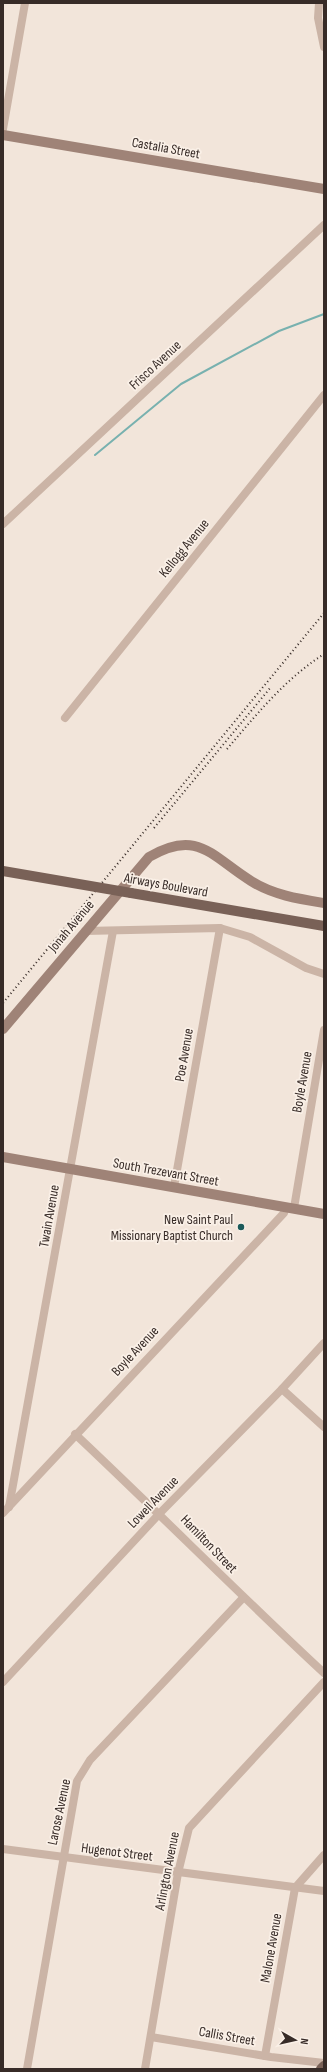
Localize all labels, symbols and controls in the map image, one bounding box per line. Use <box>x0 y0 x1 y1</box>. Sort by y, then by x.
street label: Castalia Street <box>130 134 202 162</box>
street label: Frisco Avenue <box>126 337 184 393</box>
street label: Kellogg Avenue <box>155 515 213 581</box>
street label: Airways Boulevard <box>122 869 209 901</box>
street label: Jonah Avenue <box>44 897 98 956</box>
street label: Poe Avenue <box>171 1027 197 1083</box>
street label: Boyle Avenue <box>288 1050 316 1114</box>
street label: South Trezevant Street <box>112 1154 220 1190</box>
street label: Twain Avenue <box>35 1183 63 1249</box>
place label: New Saint Paul Missionary Baptist Church <box>111 1211 233 1244</box>
marker: New Saint Paul Missionary Baptist Church <box>236 1222 246 1232</box>
street label: Boyle Avenue <box>108 1323 162 1379</box>
street label: Lowell Avenue <box>124 1472 182 1532</box>
street label: Hamilton Street <box>177 1511 241 1577</box>
street label: Larose Avenue <box>44 1777 74 1847</box>
street label: Arlington Avenue <box>151 1830 183 1913</box>
street label: Hugenot Street <box>80 1839 154 1865</box>
street label: Malone Avenue <box>257 1912 285 1984</box>
north arrow <box>275 2020 315 2060</box>
street label: Callis Street <box>198 2023 256 2049</box>
text: N <box>298 2038 311 2045</box>

